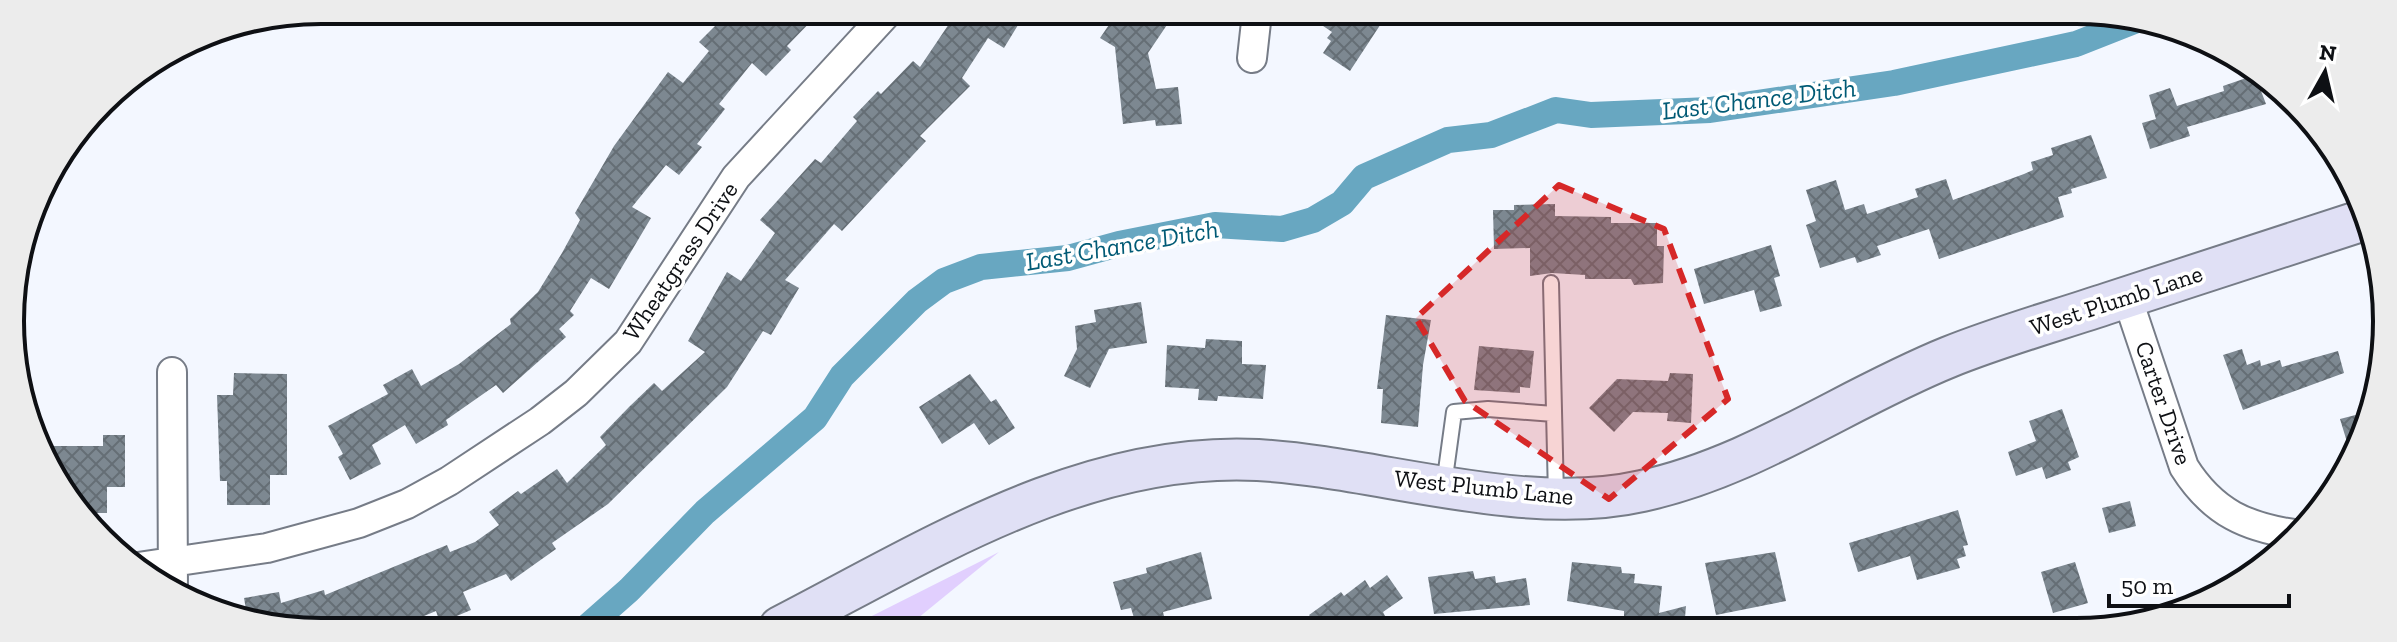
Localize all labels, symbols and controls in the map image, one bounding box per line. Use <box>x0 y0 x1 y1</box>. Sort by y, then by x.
north arrow <box>2285 32 2365 112</box>
text: N <box>2318 38 2338 67</box>
water label: Last Chance Ditch <box>1660 71 1858 127</box>
street label: Wheatgrass Drive <box>616 176 744 346</box>
water label: Last Chance Ditch <box>1023 212 1221 278</box>
street label: West Plumb Lane <box>2026 258 2206 342</box>
street label: Carter Drive <box>2129 337 2199 469</box>
street label: West Plumb Lane <box>1393 463 1575 511</box>
scale bar <box>2109 558 2289 608</box>
text: 50 m <box>2121 571 2174 600</box>

